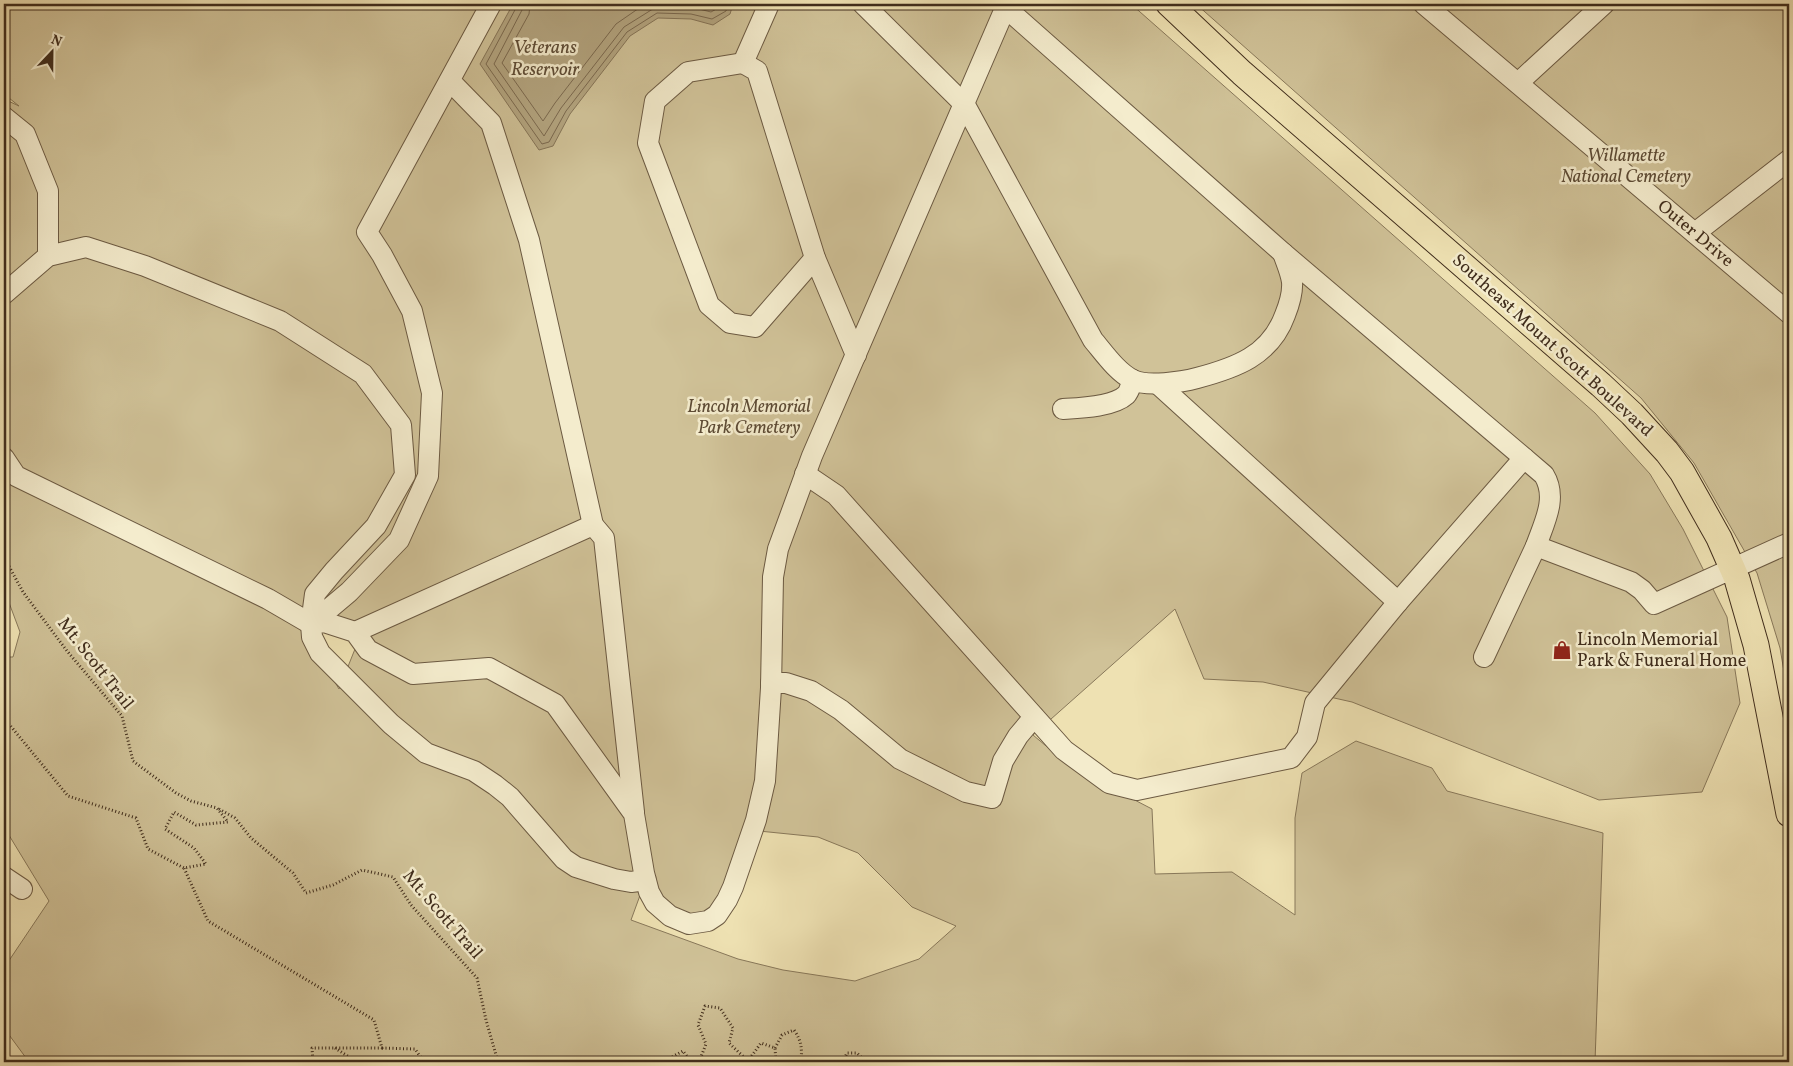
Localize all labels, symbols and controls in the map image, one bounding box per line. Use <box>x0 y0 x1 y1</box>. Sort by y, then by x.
north arrow <box>28 28 78 78</box>
text: N <box>48 31 65 52</box>
water label: Veterans Reservoir <box>511 35 580 83</box>
park label: Willamette National Cemetery <box>1561 144 1691 190</box>
street label: Outer Drive <box>1651 195 1739 273</box>
street label: Southeast Mount Scott Boulevard <box>1446 249 1658 443</box>
park label: Lincoln Memorial Park Cemetery <box>687 395 811 441</box>
street label: Mt. Scott Trail <box>51 613 139 715</box>
place label: Lincoln Memorial Park & Funeral Home <box>1577 628 1746 674</box>
shop icon: Lincoln Memorial Park & Funeral Home <box>1551 639 1573 661</box>
street label: Mt. Scott Trail <box>396 865 488 965</box>

